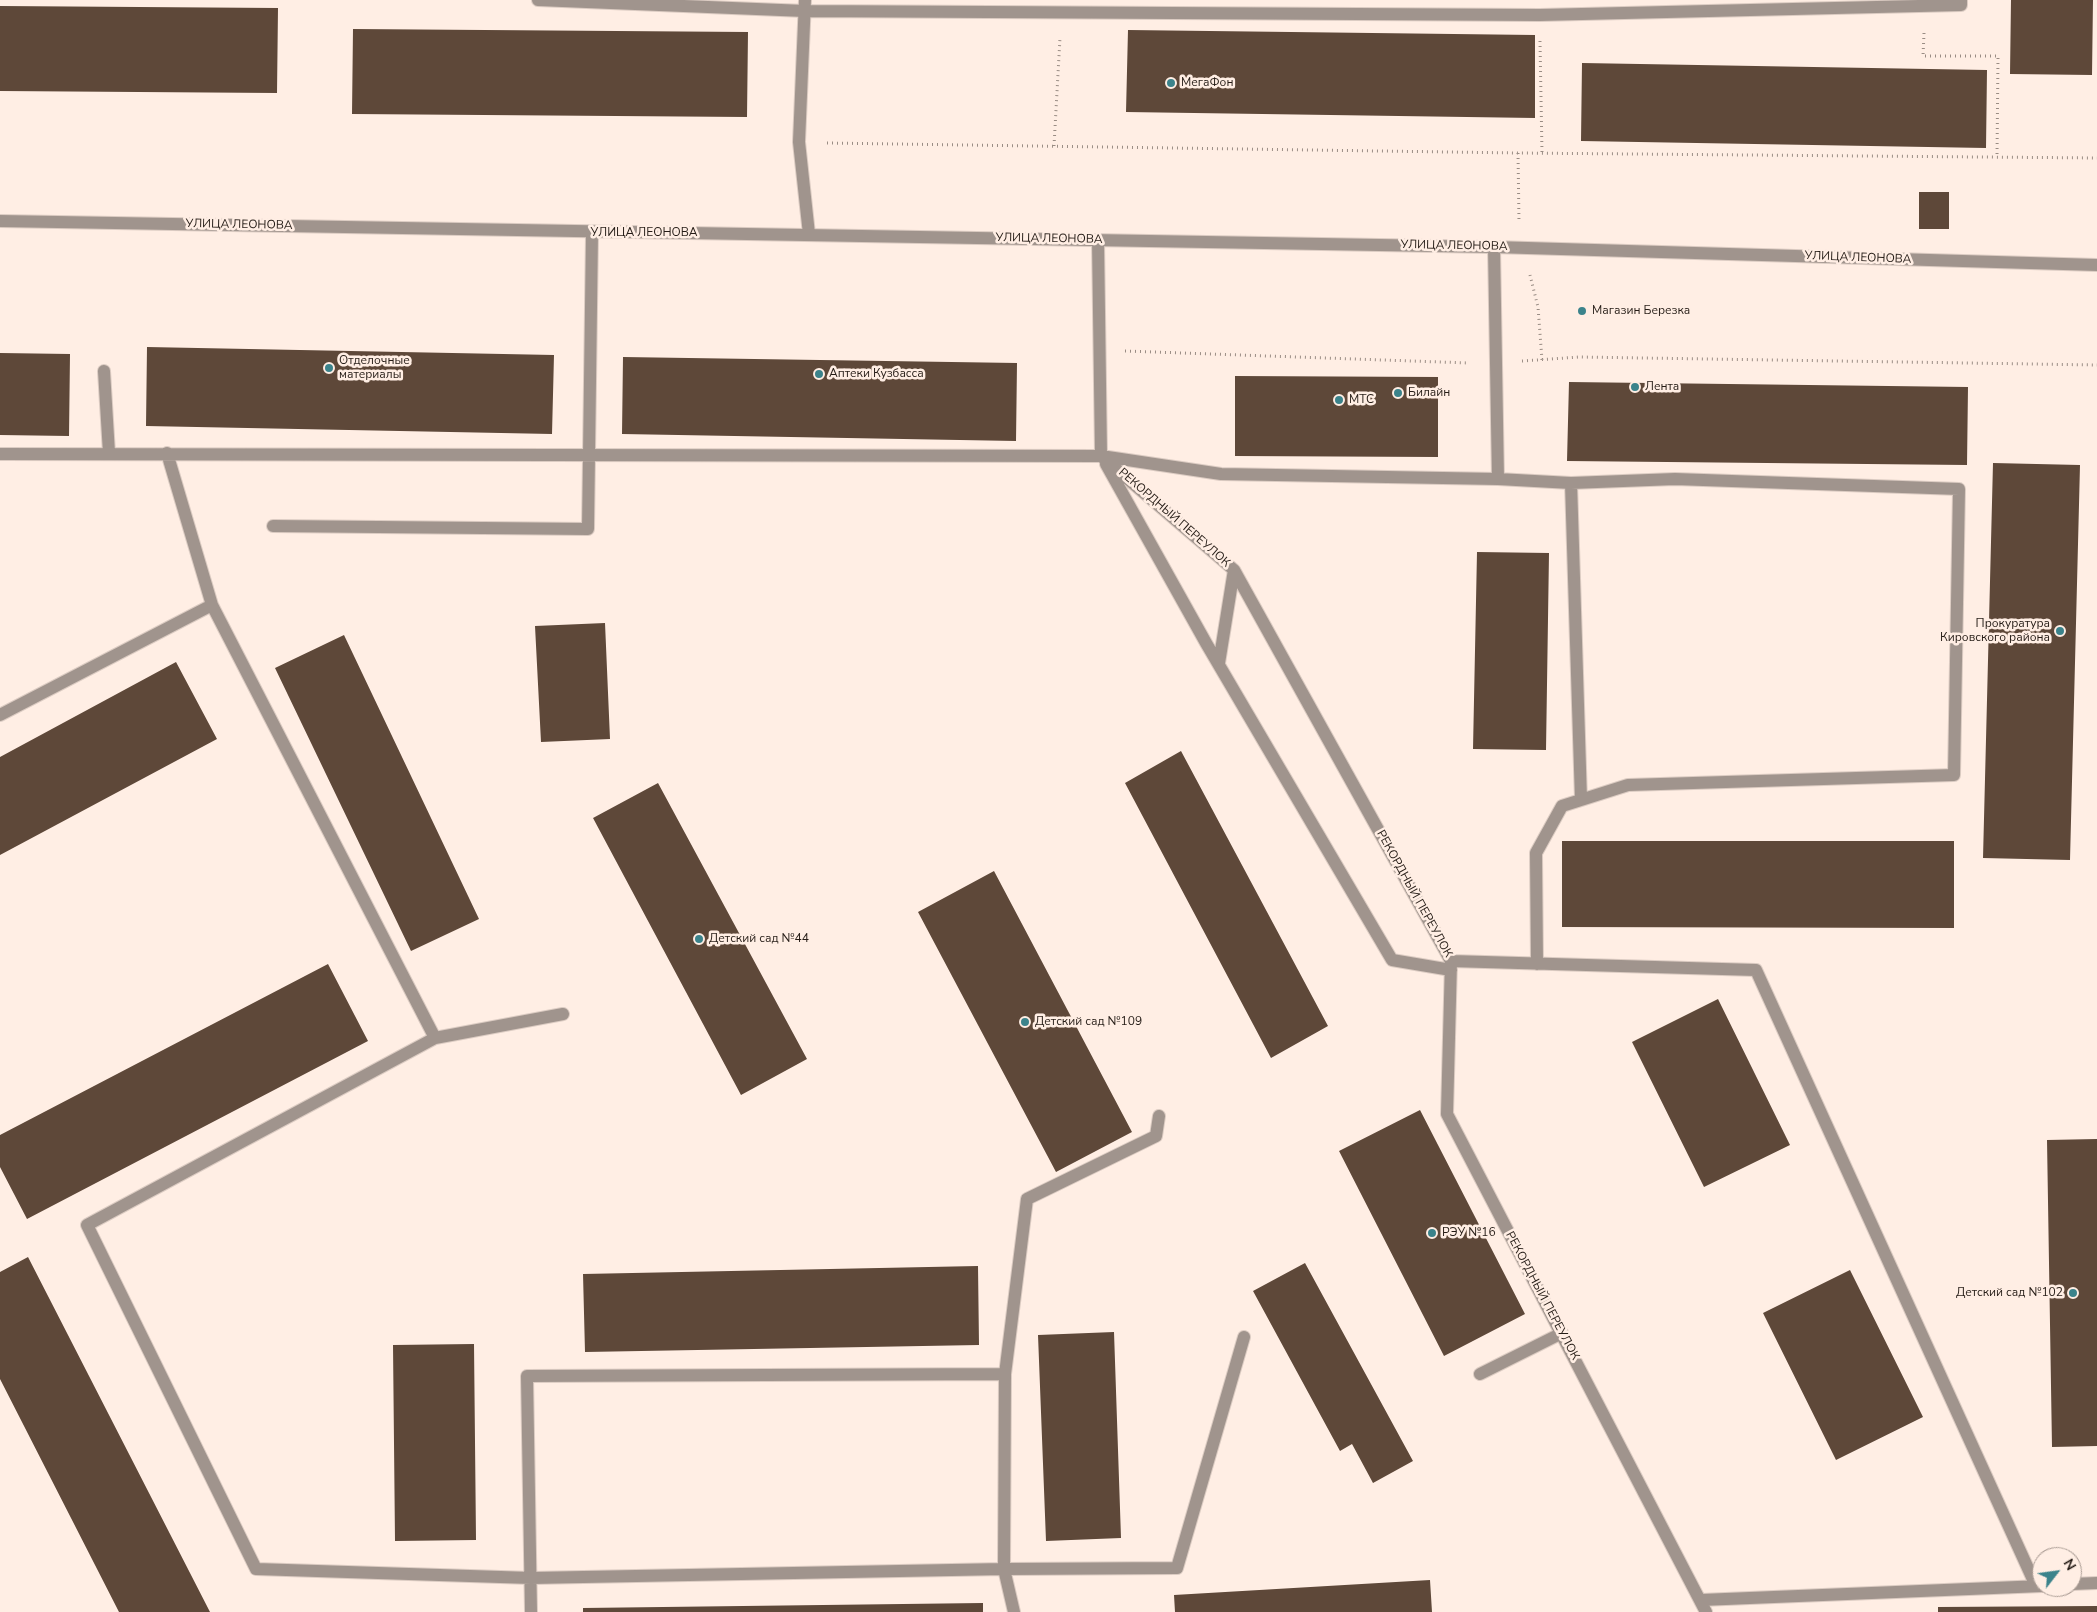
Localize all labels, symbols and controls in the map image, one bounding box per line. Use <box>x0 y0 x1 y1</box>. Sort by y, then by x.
place label: МегаФон <box>1181 76 1233 90</box>
marker: МегаФон <box>1165 77 1177 89</box>
street label: УЛИЦА ЛЕОНОВА <box>185 217 293 233</box>
street label: УЛИЦА ЛЕОНОВА <box>591 226 697 240</box>
street label: УЛИЦА ЛЕОНОВА <box>995 231 1103 247</box>
street label: УЛИЦА ЛЕОНОВА <box>1400 238 1508 254</box>
street label: УЛИЦА ЛЕОНОВА <box>1804 249 1912 267</box>
place label: Магазин Березка <box>1592 304 1690 318</box>
marker: Магазин Березка <box>1576 305 1588 317</box>
place label: Отделочные материалы <box>339 354 410 382</box>
marker: Отделочные материалы <box>323 362 335 374</box>
place label: Аптеки Кузбасса <box>829 367 924 381</box>
marker: Аптеки Кузбасса <box>813 368 825 380</box>
place label: Лента <box>1645 380 1679 394</box>
marker: Лента <box>1629 381 1641 393</box>
place label: Билайн <box>1408 386 1450 400</box>
marker: Билайн <box>1392 387 1404 399</box>
place label: МТС <box>1349 393 1374 407</box>
marker: МТС <box>1333 394 1345 406</box>
street label: РЕКОРДНЫЙ ПЕРЕУЛОК <box>1115 466 1233 570</box>
place label: Прокуратура Кировского района <box>1940 617 2050 645</box>
marker: Прокуратура Кировского района <box>2054 625 2066 637</box>
street label: РЕКОРДНЫЙ ПЕРЕУЛОК <box>1373 828 1455 960</box>
place label: Детский сад №44 <box>709 932 809 946</box>
marker: Детский сад №44 <box>693 933 705 945</box>
place label: Детский сад №109 <box>1035 1015 1142 1029</box>
marker: Детский сад №109 <box>1019 1016 1031 1028</box>
place label: РЭУ №16 <box>1442 1226 1496 1240</box>
marker: РЭУ №16 <box>1426 1227 1438 1239</box>
street label: РЕКОРДНЫЙ ПЕРЕУЛОК <box>1502 1229 1582 1363</box>
place label: Детский сад №102 <box>1956 1286 2063 1300</box>
marker: Детский сад №102 <box>2067 1287 2079 1299</box>
north arrow <box>2032 1547 2082 1597</box>
text: N <box>2059 1555 2080 1574</box>

